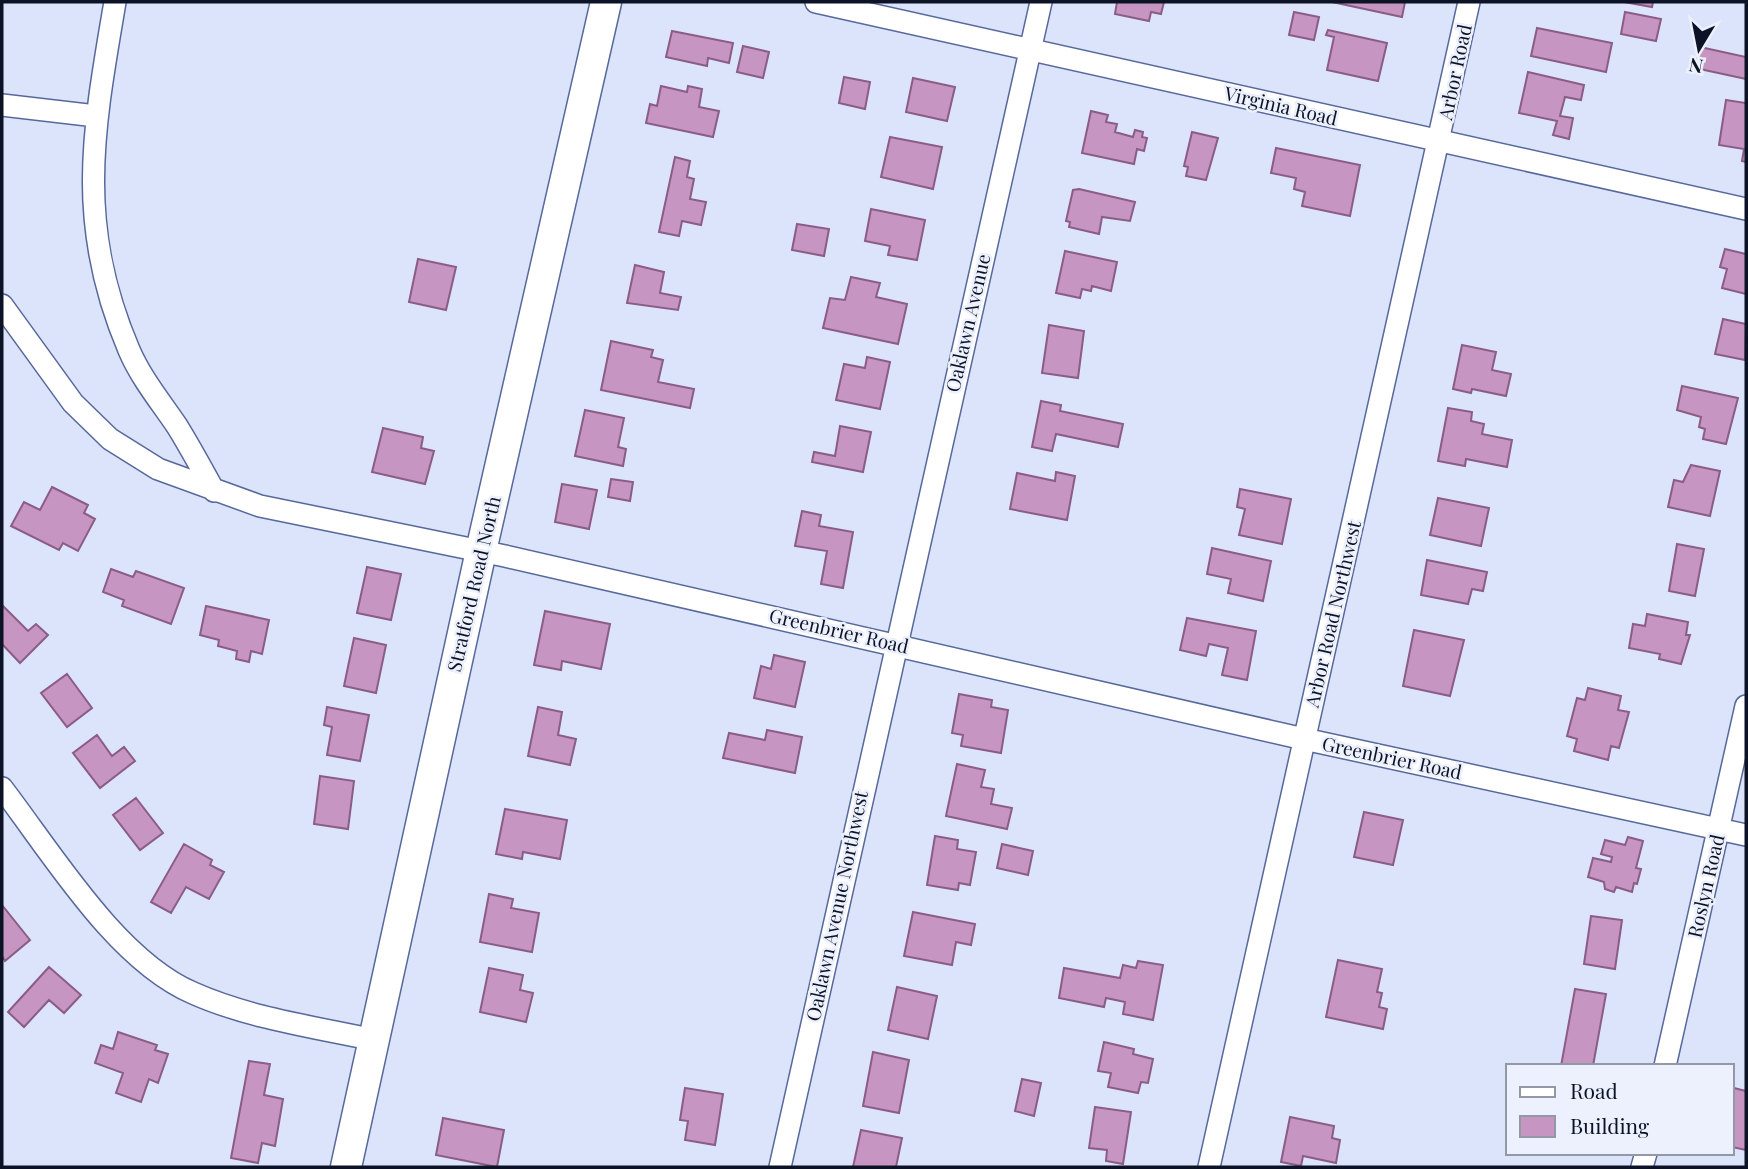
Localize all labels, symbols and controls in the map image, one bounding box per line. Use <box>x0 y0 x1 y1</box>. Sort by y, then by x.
north arrow <box>1664 14 1734 84</box>
street label: Arbor Road <box>1431 22 1477 123</box>
text: N <box>1687 53 1705 81</box>
street label: Virginia Road <box>1221 79 1340 131</box>
street label: Oaklawn Avenue <box>939 251 996 394</box>
street label: Stratford Road North <box>440 493 506 674</box>
street label: Arbor Road Northwest <box>1298 518 1366 711</box>
street label: Greenbrier Road <box>767 601 912 659</box>
street label: Greenbrier Road <box>1320 730 1465 785</box>
street label: Oaklawn Avenue Northwest <box>799 788 873 1023</box>
street label: Roslyn Road <box>1680 831 1730 940</box>
legend <box>1506 1064 1734 1155</box>
text: Road <box>1570 1076 1618 1104</box>
text: Building <box>1570 1111 1649 1139</box>

